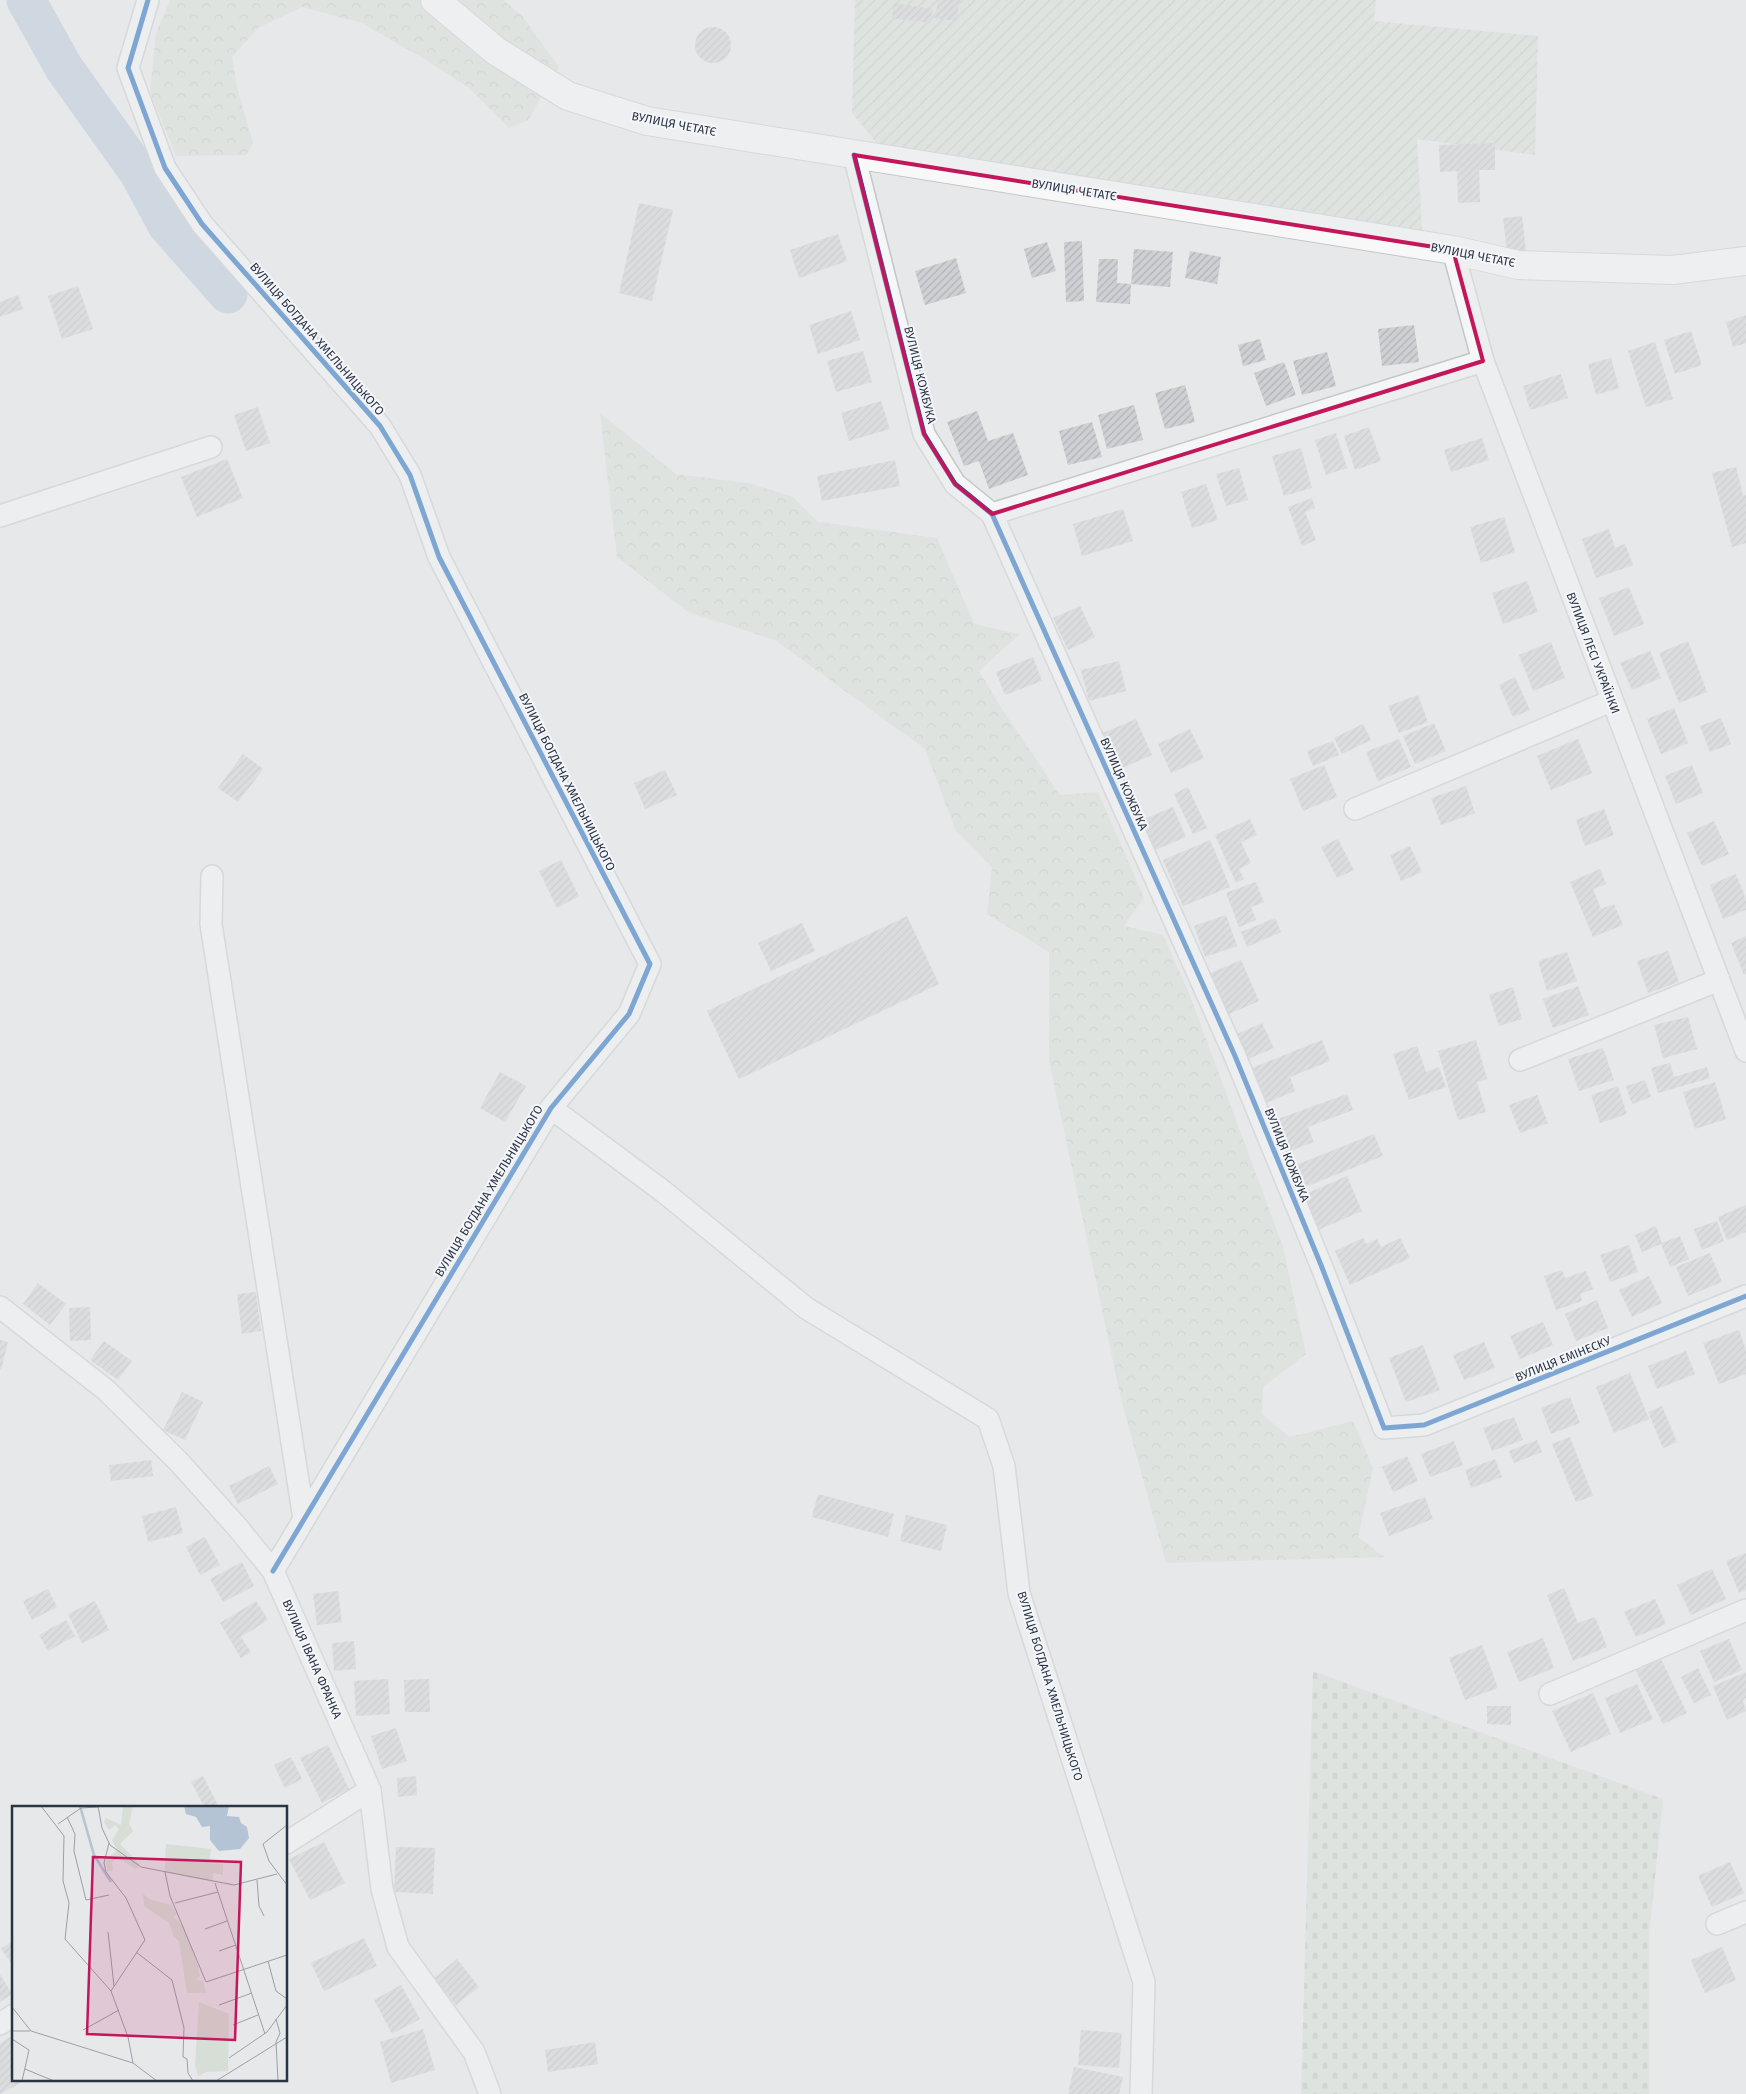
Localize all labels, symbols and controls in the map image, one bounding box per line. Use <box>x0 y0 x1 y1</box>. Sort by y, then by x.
street label: ВУЛИЦЯ ЧЕТАТЄ <box>631 109 718 139</box>
street label: ВУЛИЦЯ ЧЕТАТЄ <box>1030 176 1118 204</box>
street label: ВУЛИЦЯ ЧЕТАТЄ <box>1430 240 1517 270</box>
street label: ВУЛИЦЯ БОГДАНА ХМЕЛЬНИЦЬКОГО <box>247 260 387 418</box>
street label: ВУЛИЦЯ КОЖБУКА <box>901 325 939 425</box>
street label: ВУЛИЦЯ ЛЕСІ УКРАЇНКИ <box>1563 590 1624 716</box>
street label: ВУЛИЦЯ БОГДАНА ХМЕЛЬНИЦЬКОГО <box>516 691 618 873</box>
street label: ВУЛИЦЯ КОЖБУКА <box>1097 736 1151 833</box>
street label: ВУЛИЦЯ БОГДАНА ХМЕЛЬНИЦЬКОГО <box>432 1103 546 1279</box>
street label: ВУЛИЦЯ КОЖБУКА <box>1262 1106 1312 1204</box>
street label: ВУЛИЦЯ ЕМІНЕСКУ <box>1513 1333 1613 1385</box>
street label: ВУЛИЦЯ БОГДАНА ХМЕЛЬНИЦЬКОГО <box>1014 1589 1086 1783</box>
street label: ВУЛИЦЯ ІВАНА ФРАНКА <box>279 1597 345 1721</box>
inset map <box>12 1806 288 2082</box>

